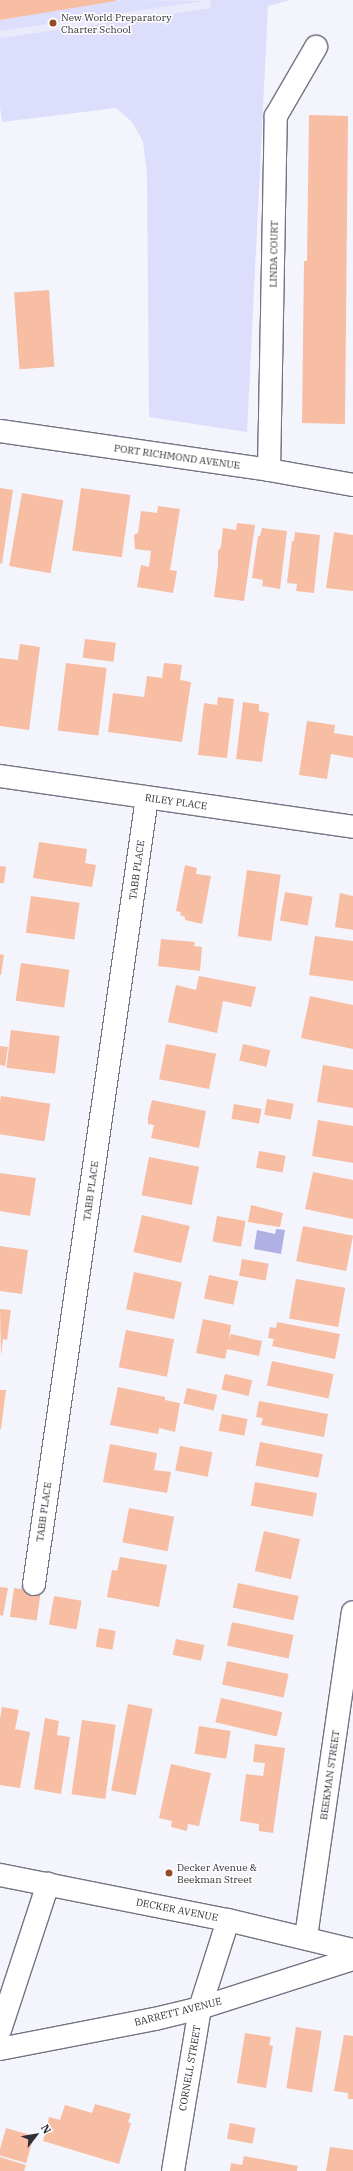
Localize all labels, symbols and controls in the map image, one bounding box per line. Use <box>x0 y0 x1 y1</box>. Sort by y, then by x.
place label: New World Preparatory Charter School <box>61 11 172 34</box>
marker: New World Preparatory Charter School <box>48 18 58 28</box>
street label: LINDA COURT <box>267 220 281 288</box>
street label: PORT RICHMOND AVENUE <box>113 442 241 472</box>
street label: RILEY PLACE <box>144 792 208 812</box>
street label: TABB PLACE <box>127 839 147 901</box>
street label: TABB PLACE <box>81 1160 101 1222</box>
street label: TABB PLACE <box>34 1481 54 1543</box>
street label: BEEKMAN STREET <box>318 1729 342 1821</box>
place label: Decker Avenue & Beekman Street <box>177 1861 257 1884</box>
marker: Decker Avenue & Beekman Street <box>164 1868 174 1878</box>
street label: DECKER AVENUE <box>135 1896 219 1924</box>
street label: BARRETT AVENUE <box>133 1995 223 2029</box>
street label: CORNELL STREET <box>177 2024 203 2112</box>
north arrow <box>16 2115 56 2155</box>
text: N <box>38 2121 55 2136</box>

